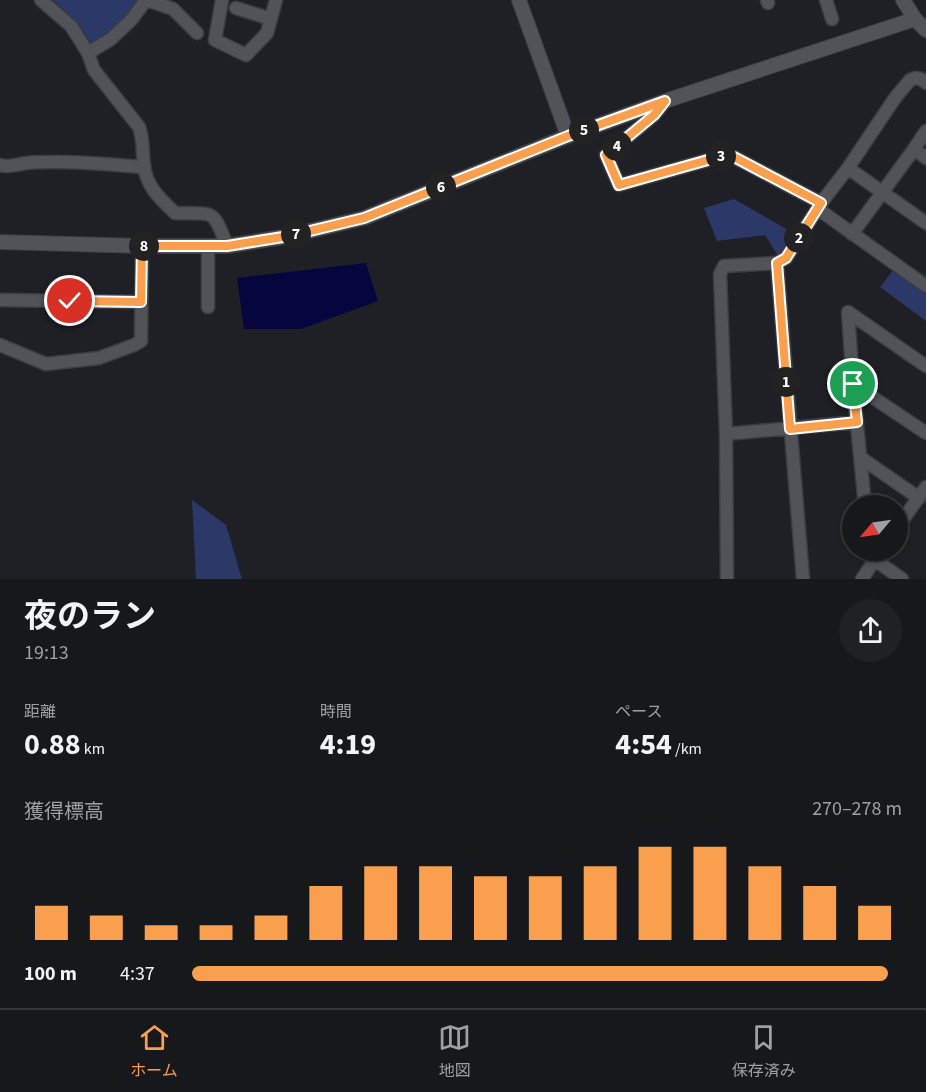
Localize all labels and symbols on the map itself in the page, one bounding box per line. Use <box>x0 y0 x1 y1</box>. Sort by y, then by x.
pin: 5 <box>569 115 599 145</box>
pin: 4 <box>602 131 632 161</box>
pin: 3 <box>706 141 736 171</box>
pin: 6 <box>426 172 456 202</box>
pin: 7 <box>281 219 311 249</box>
pin: 2 <box>784 223 814 253</box>
pin: 8 <box>129 231 159 261</box>
pin <box>44 275 95 326</box>
pin <box>827 358 878 409</box>
pin: 1 <box>771 367 801 397</box>
north arrow <box>842 495 908 561</box>

